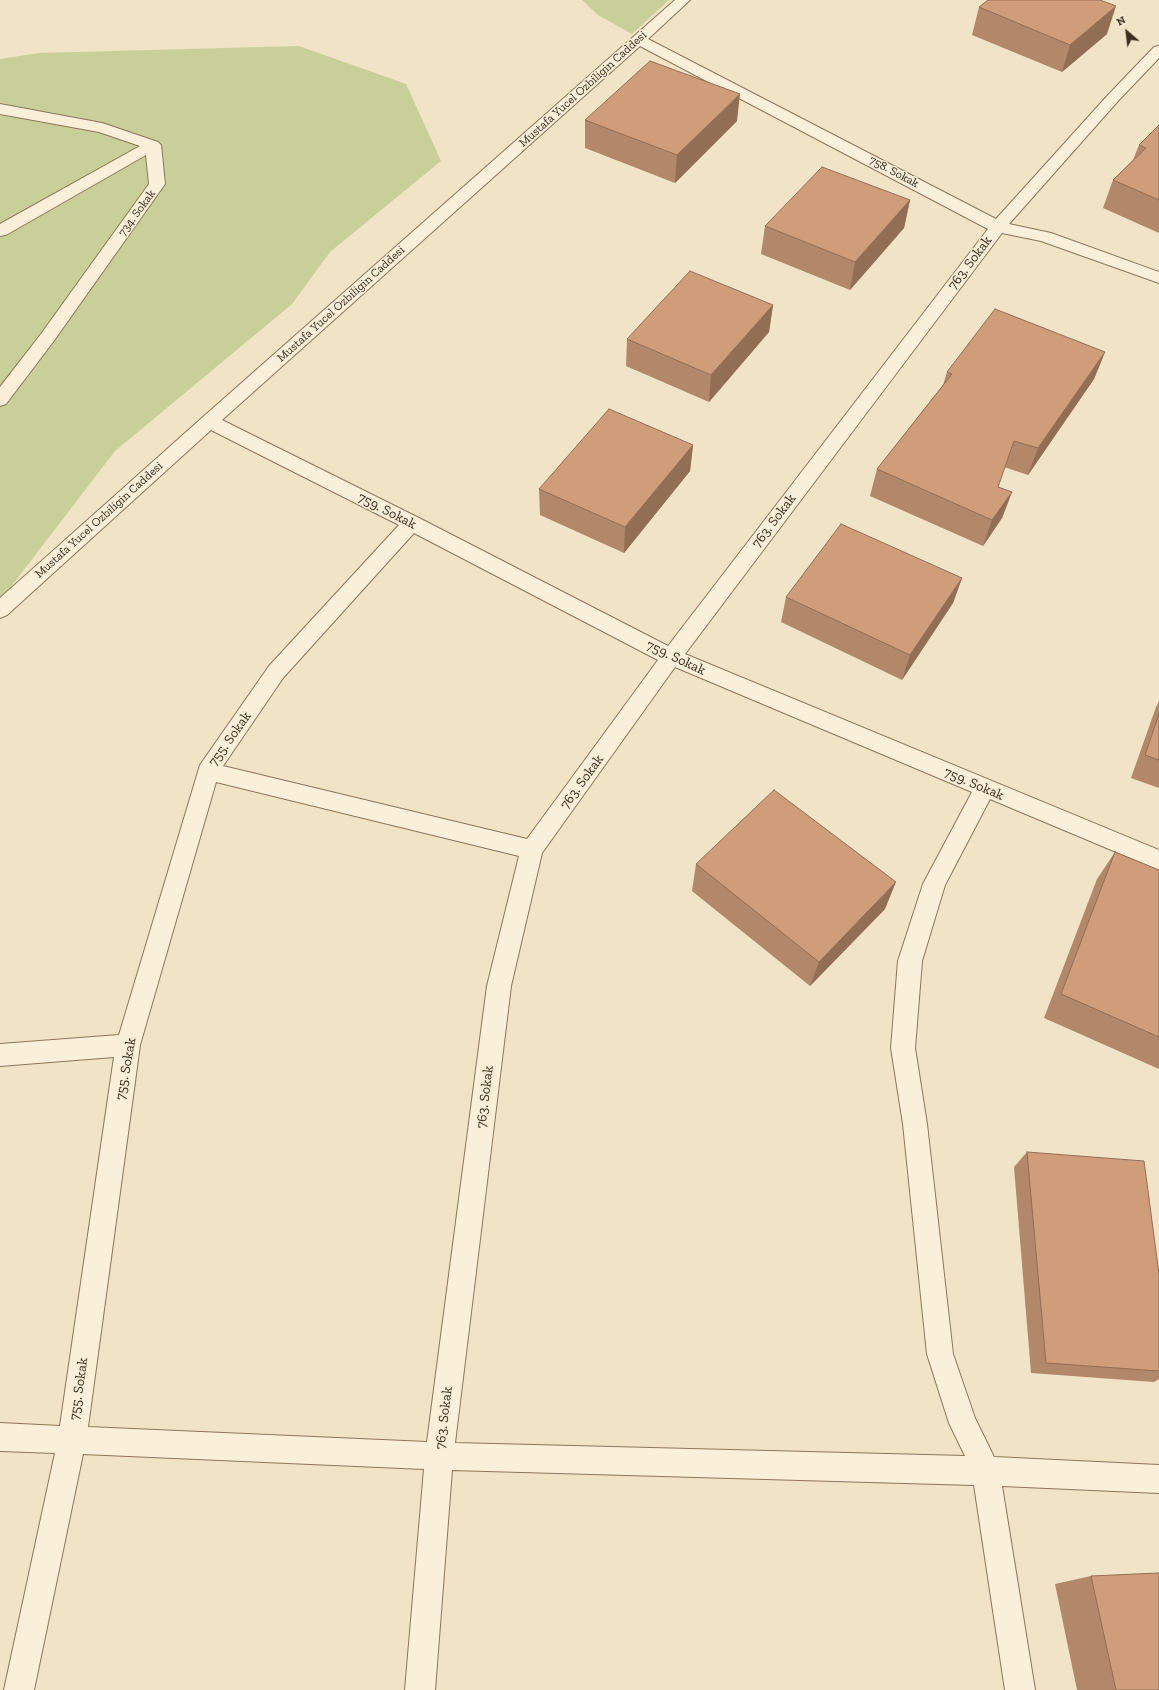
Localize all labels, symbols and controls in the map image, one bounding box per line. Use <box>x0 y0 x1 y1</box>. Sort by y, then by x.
north arrow <box>1107 12 1147 52</box>
text: N <box>1114 13 1128 29</box>
street label: Mustafa Yucel Ozbiligin Caddesi <box>516 28 650 150</box>
street label: 758. Sokak <box>867 153 921 191</box>
street label: 734. Sokak <box>115 187 159 239</box>
street label: 763. Sokak <box>944 233 996 293</box>
street label: Mustafa Yucel Ozbiligin Caddesi <box>274 243 408 365</box>
street label: Mustafa Yucel Ozbiligin Caddesi <box>32 459 166 581</box>
street label: 759. Sokak <box>355 489 419 533</box>
street label: 763. Sokak <box>748 491 800 551</box>
street label: 759. Sokak <box>644 637 708 679</box>
street label: 755. Sokak <box>205 708 255 770</box>
street label: 763. Sokak <box>557 752 607 812</box>
street label: 759. Sokak <box>942 764 1006 804</box>
street label: 755. Sokak <box>112 1037 140 1101</box>
street label: 763. Sokak <box>473 1065 497 1129</box>
street label: 755. Sokak <box>66 1357 92 1421</box>
street label: 763. Sokak <box>432 1386 456 1450</box>

